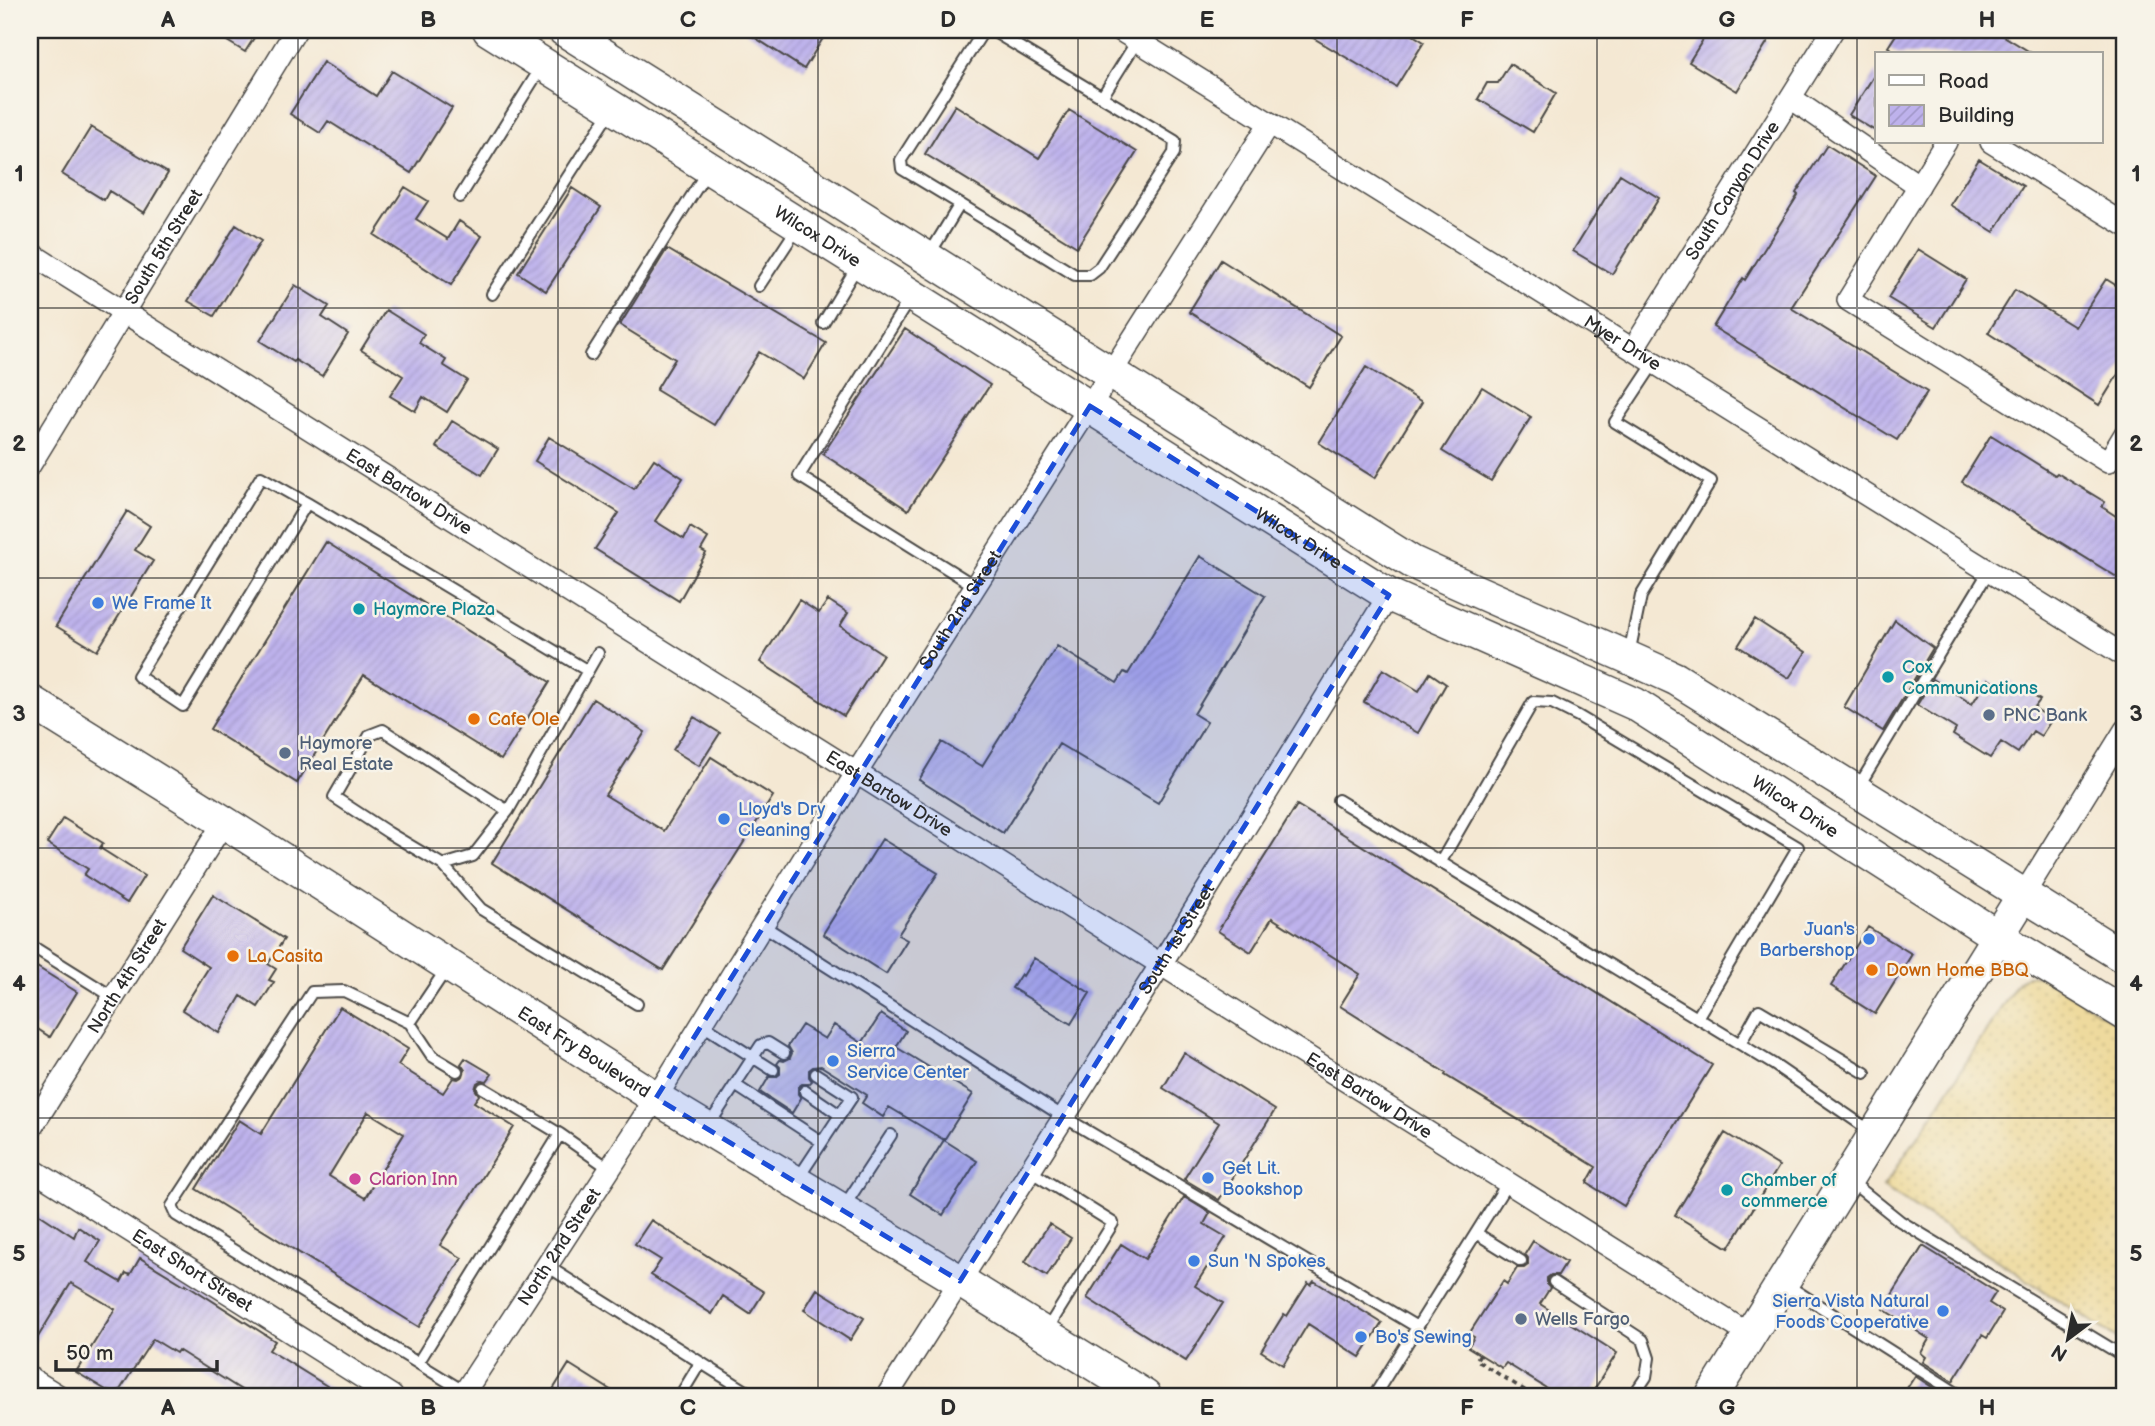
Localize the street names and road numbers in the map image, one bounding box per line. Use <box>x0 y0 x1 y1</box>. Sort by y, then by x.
street label: South Canyon Drive <box>1681 117 1784 264</box>
street label: South 5th Street <box>120 185 207 308</box>
street label: Wilcox Drive <box>770 201 865 272</box>
street label: Myer Drive <box>1580 311 1665 375</box>
street label: East Bartow Drive <box>342 444 476 539</box>
street label: Wilcox Drive <box>1251 503 1346 574</box>
street label: South 2nd Street <box>915 546 1006 673</box>
street label: East Bartow Drive <box>822 746 956 841</box>
street label: Wilcox Drive <box>1748 771 1843 842</box>
street label: South 1st Street <box>1134 879 1219 998</box>
street label: North 4th Street <box>83 914 171 1037</box>
street label: East Fry Boulevard <box>514 1002 654 1102</box>
street label: East Bartow Drive <box>1302 1048 1436 1143</box>
street label: North 2nd Street <box>513 1184 605 1310</box>
street label: East Short Street <box>128 1225 257 1316</box>

